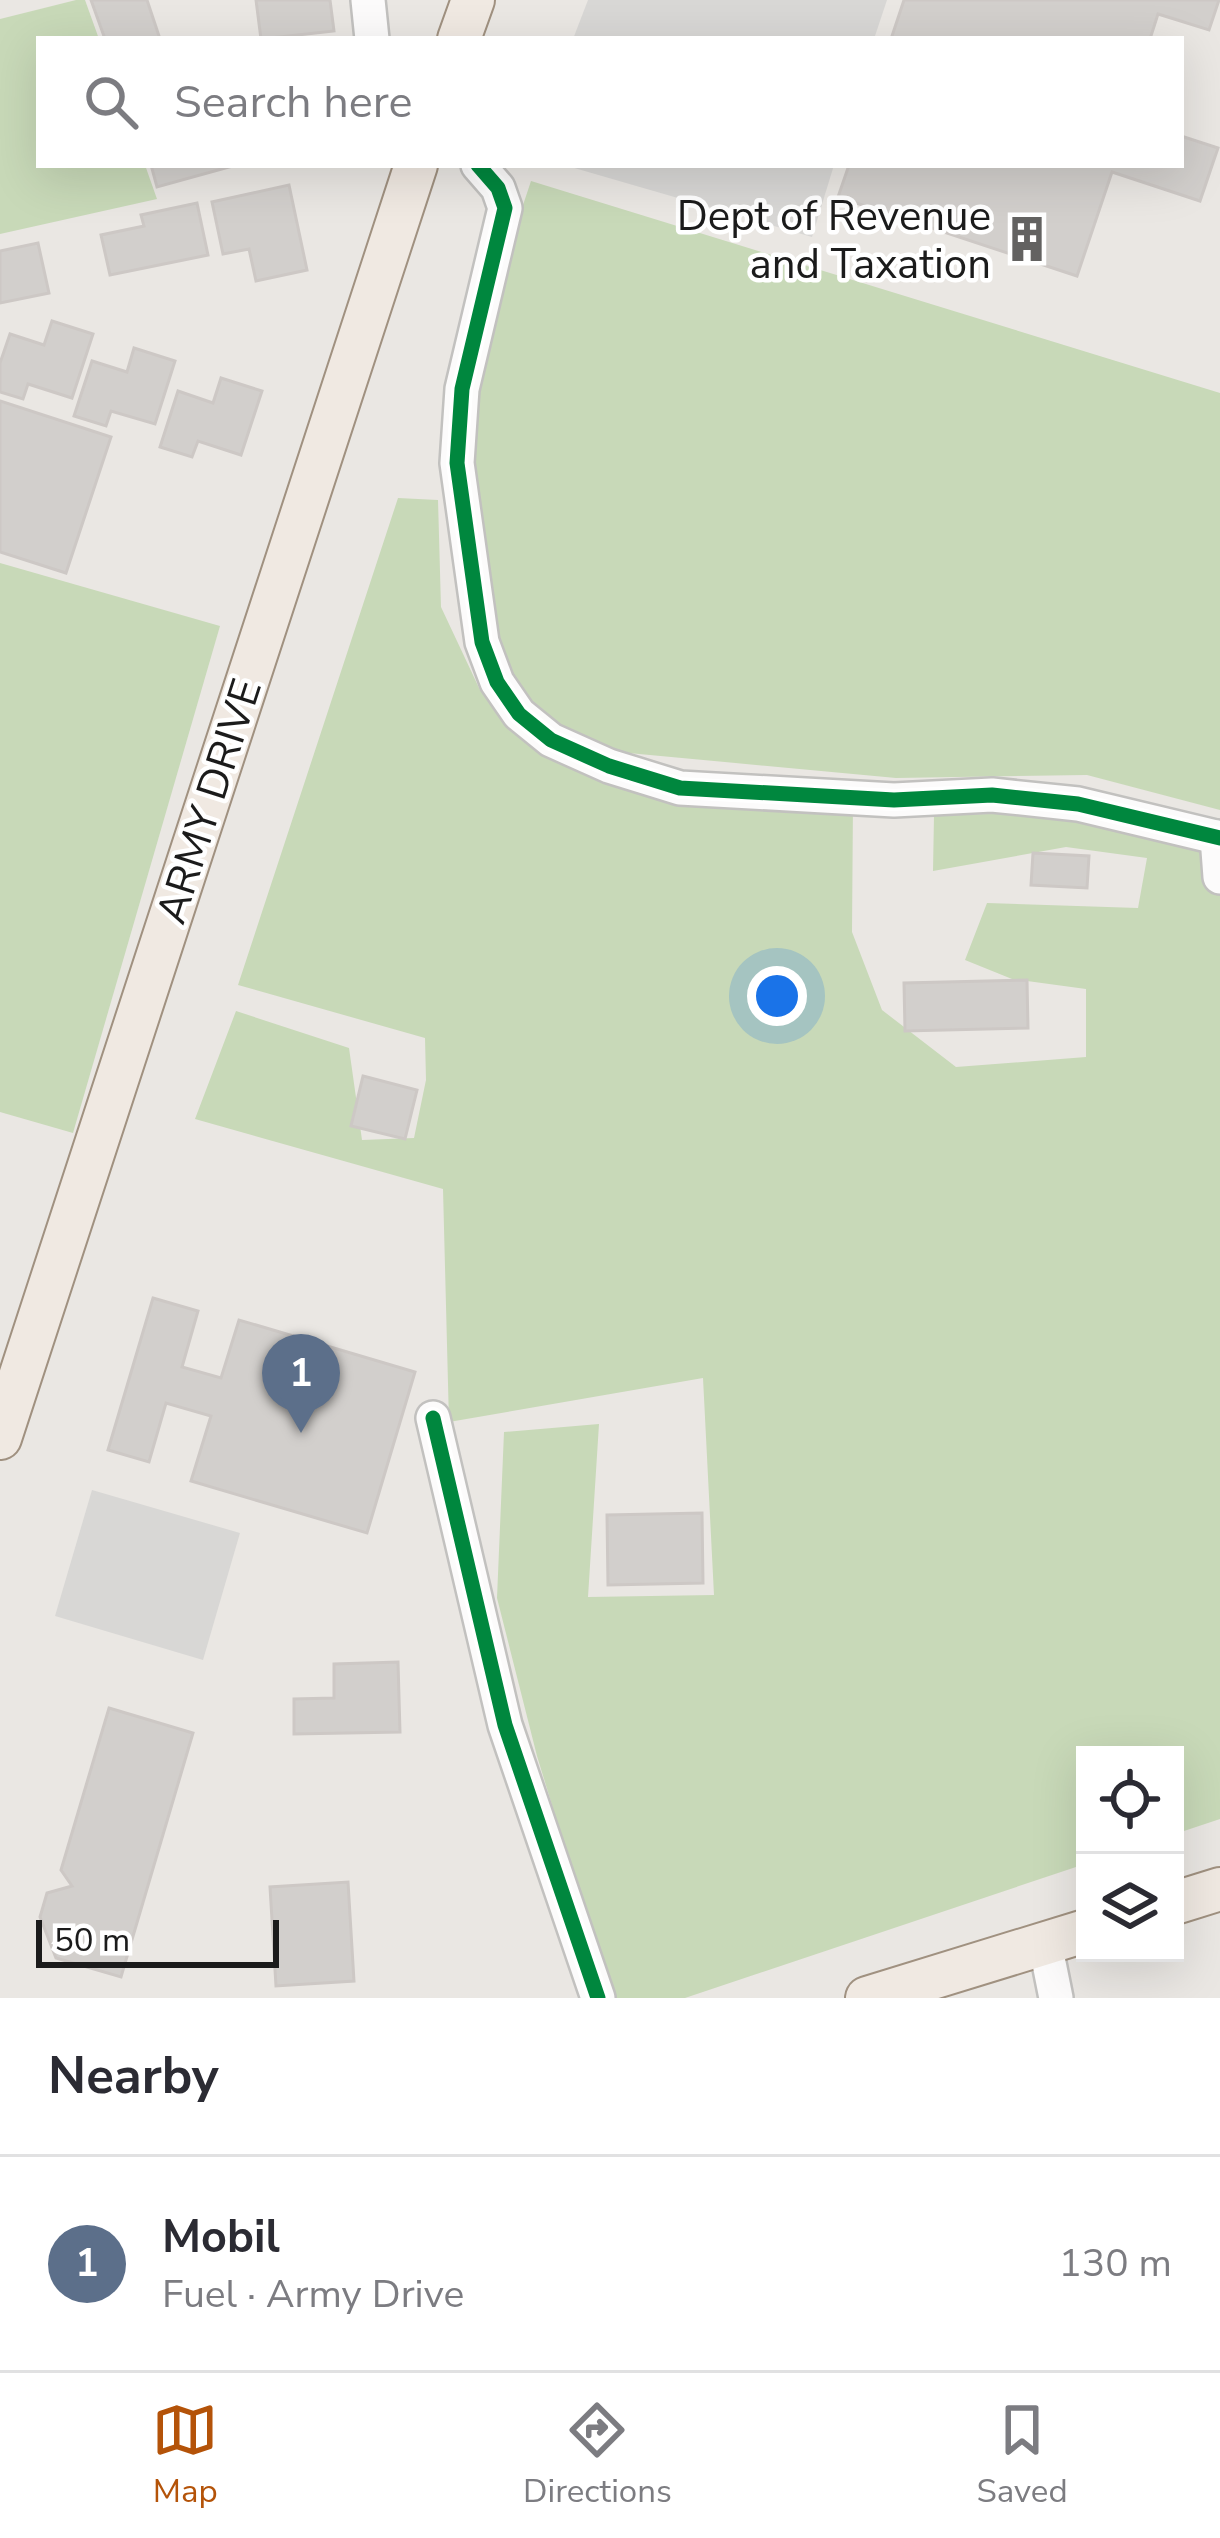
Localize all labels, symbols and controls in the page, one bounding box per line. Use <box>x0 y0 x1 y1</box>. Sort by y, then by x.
search box <box>36 36 1184 168</box>
icon: search <box>78 69 144 135</box>
text: Search here <box>174 72 413 133</box>
place label: Dept of Revenue and Taxation <box>677 188 991 293</box>
building icon: Dept of Revenue and Taxation <box>1002 214 1052 264</box>
street label: ARMY DRIVE <box>143 672 276 931</box>
your location <box>747 966 807 1026</box>
pin: 1 <box>262 1334 340 1433</box>
map controls <box>1076 1746 1184 1962</box>
button: locate <box>1076 1746 1184 1854</box>
button: layers <box>1076 1854 1184 1962</box>
scale bar <box>36 1914 279 1967</box>
text: 50 m <box>54 1918 130 1963</box>
text: Nearby <box>48 2041 219 2111</box>
text: Mobil <box>162 2207 280 2268</box>
text: 1 <box>75 2237 99 2290</box>
text: 130 m <box>1058 2237 1172 2290</box>
text: Fuel · Army Drive <box>162 2268 464 2321</box>
tab: Map <box>152 2397 218 2514</box>
tab: Directions <box>523 2397 672 2514</box>
tab: Saved <box>976 2397 1068 2514</box>

